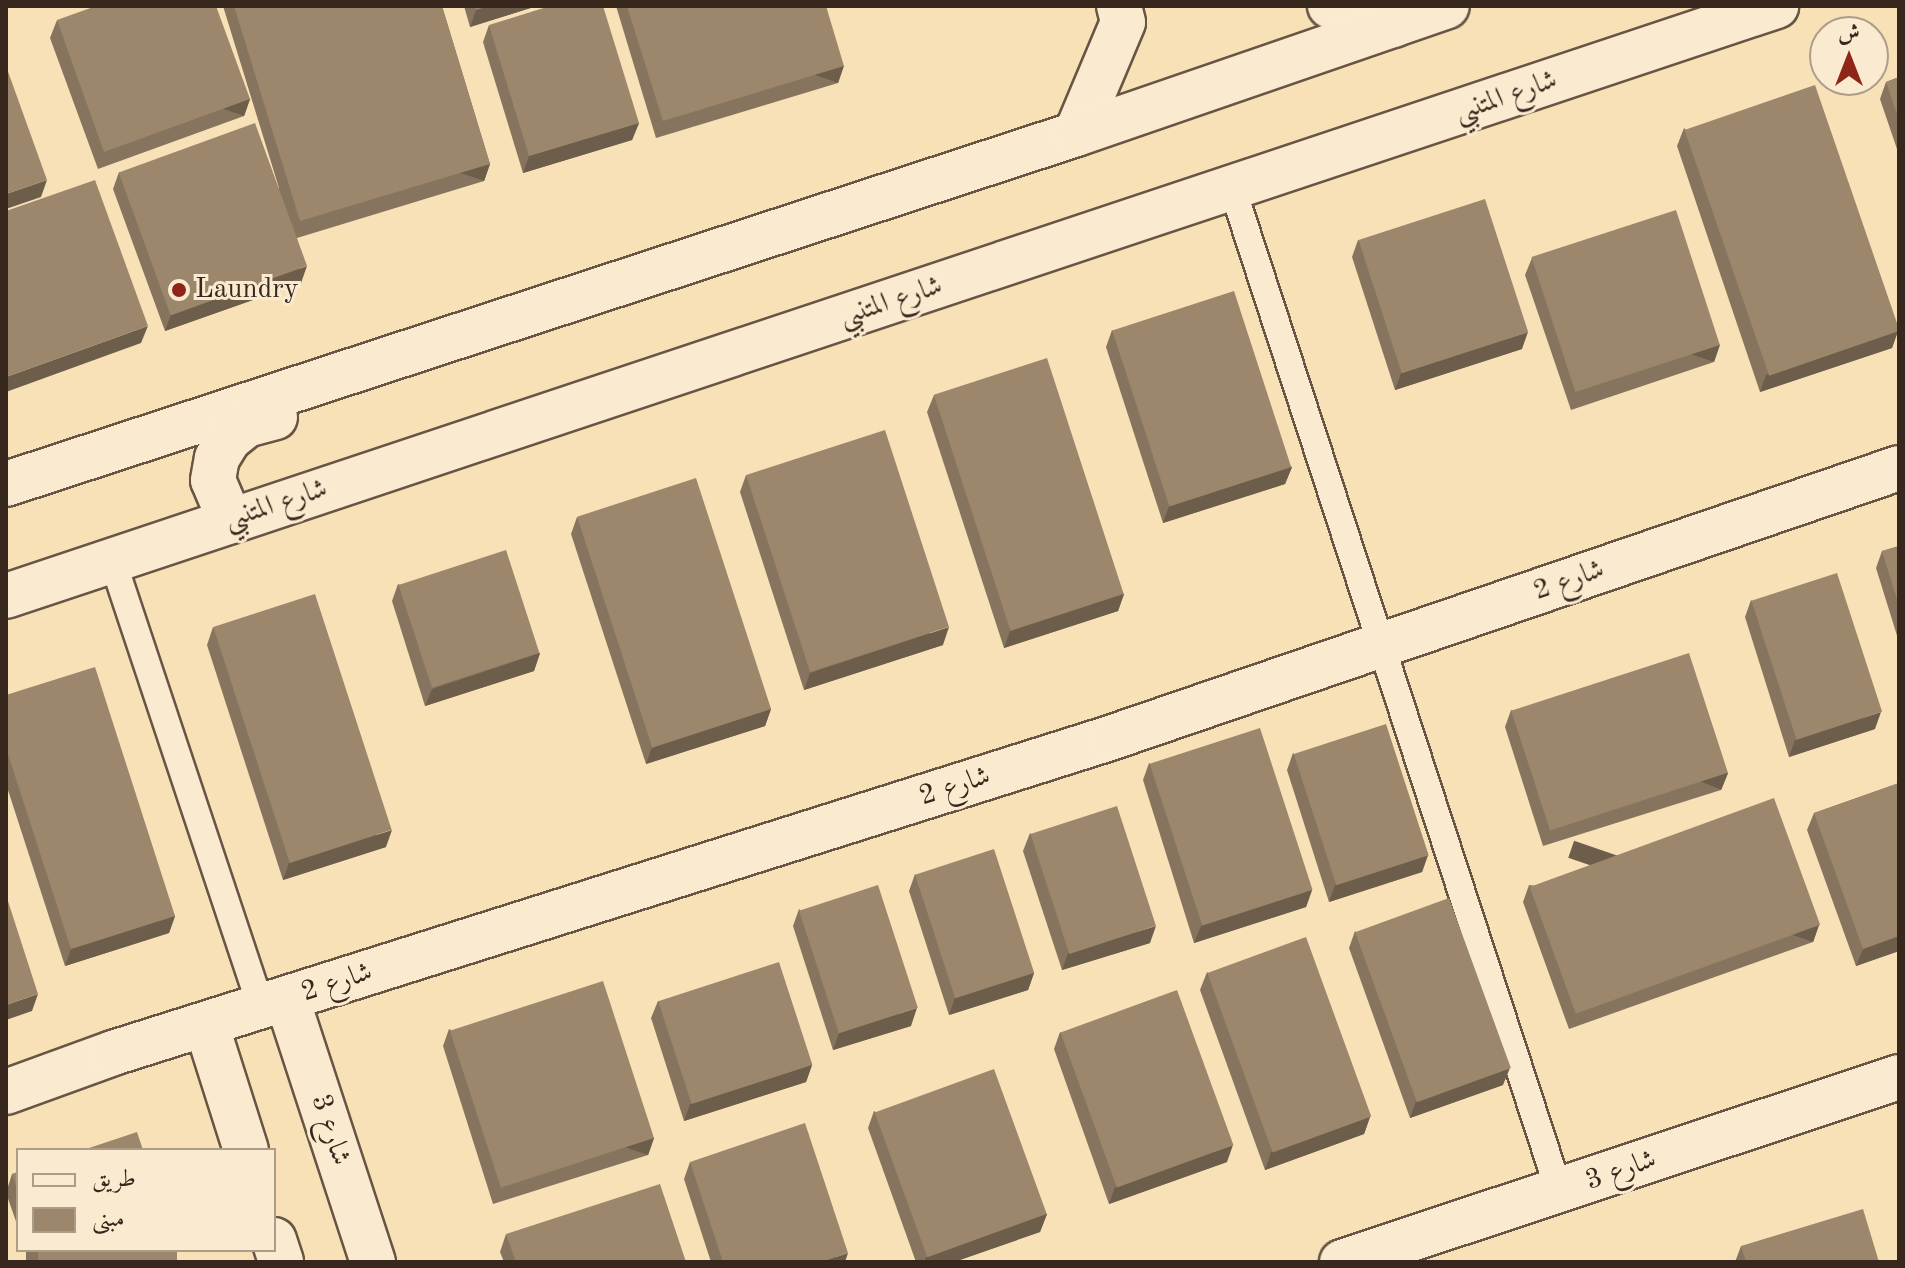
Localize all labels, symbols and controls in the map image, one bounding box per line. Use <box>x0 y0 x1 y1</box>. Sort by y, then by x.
north arrow <box>1809 16 1889 96</box>
text: ش <box>1838 23 1860 45</box>
street label: شارع المتنبي <box>1450 64 1562 130</box>
street label: شارع المتنبي <box>835 270 947 334</box>
place label: Laundry <box>195 273 299 307</box>
marker: Laundry <box>170 281 188 299</box>
street label: شارع المتنبي <box>220 473 332 537</box>
street label: شارع 2 <box>1529 553 1609 609</box>
street label: شارع 2 <box>915 760 995 814</box>
street label: شارع 2 <box>297 956 377 1010</box>
street label: شارع 3 <box>303 1090 357 1170</box>
street label: شارع 3 <box>1581 1143 1661 1199</box>
legend <box>16 1148 276 1252</box>
text: طريق <box>92 1168 136 1192</box>
text: مبنى <box>92 1208 125 1232</box>

